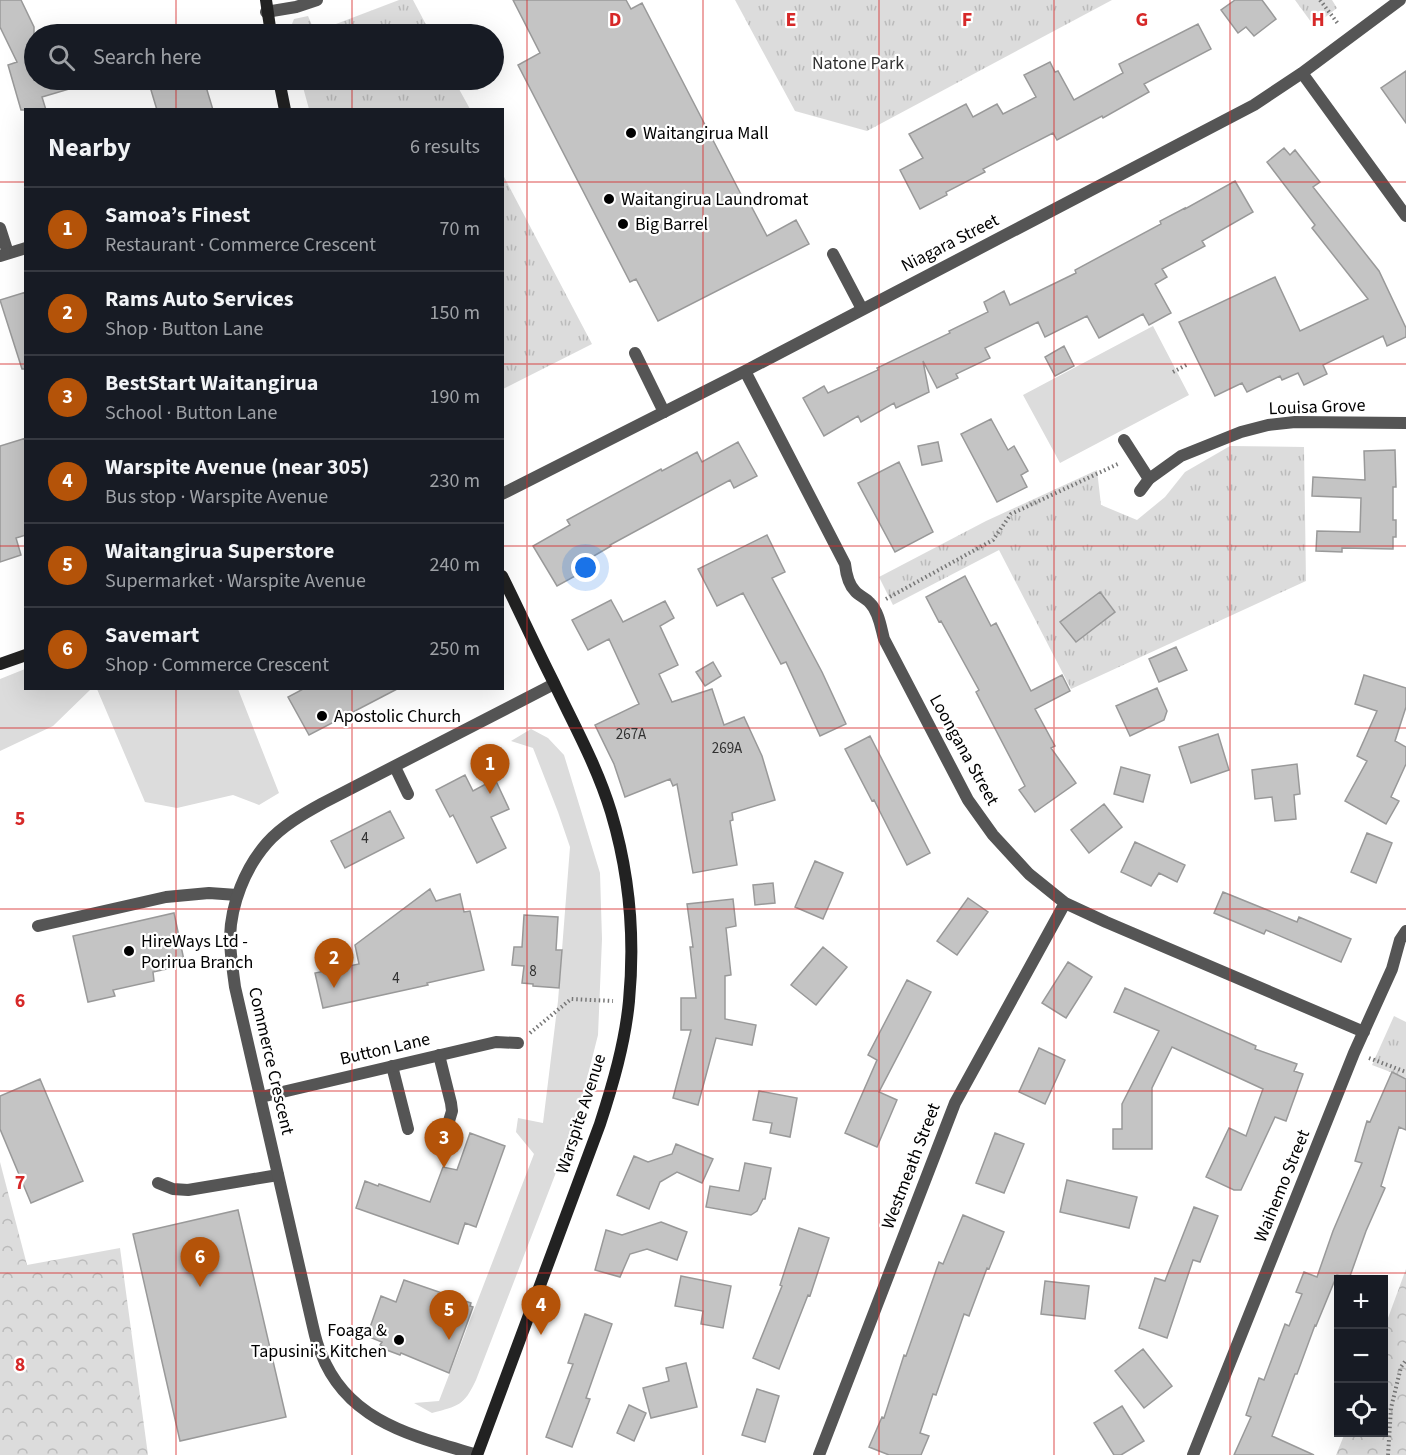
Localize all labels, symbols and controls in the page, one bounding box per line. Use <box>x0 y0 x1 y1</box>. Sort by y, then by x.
text: D <box>609 6 621 34</box>
text: E <box>786 6 796 34</box>
text: F <box>962 6 972 34</box>
text: G <box>1136 6 1148 34</box>
text: H <box>1311 6 1325 34</box>
search box <box>24 24 504 90</box>
icon: search <box>45 41 78 74</box>
text: Search here <box>93 41 201 73</box>
park label: Natone Park <box>812 51 904 76</box>
place label: Waitangirua Mall <box>643 121 769 146</box>
marker: Waitangirua Mall <box>624 126 638 140</box>
text: Nearby <box>48 129 131 166</box>
text: 6 results <box>410 133 480 161</box>
place label: Waitangirua Laundromat <box>621 187 808 212</box>
marker: Waitangirua Laundromat <box>602 192 616 206</box>
text: Samoa’s Finest <box>105 199 250 231</box>
street label: Niagara Street <box>897 208 1003 278</box>
place label: Big Barrel <box>635 212 708 237</box>
text: 1 <box>62 215 73 243</box>
text: 70 m <box>440 215 480 243</box>
marker: Big Barrel <box>616 217 630 231</box>
text: Restaurant · Commerce Crescent <box>105 231 376 259</box>
text: Rams Auto Services <box>105 283 294 315</box>
text: 2 <box>62 299 73 327</box>
text: 150 m <box>430 299 480 327</box>
text: Shop · Button Lane <box>105 315 263 343</box>
text: BestStart Waitangirua <box>105 367 318 399</box>
text: 3 <box>62 383 73 411</box>
text: 190 m <box>430 383 480 411</box>
street label: Louisa Grove <box>1268 393 1366 421</box>
text: School · Button Lane <box>105 399 277 427</box>
text: Warspite Avenue (near 305) <box>105 451 369 483</box>
text: 4 <box>62 467 73 495</box>
text: 230 m <box>430 467 480 495</box>
text: Bus stop · Warspite Avenue <box>105 483 328 511</box>
text: Waitangirua Superstore <box>105 535 334 567</box>
text: 5 <box>62 551 73 579</box>
text: 240 m <box>430 551 480 579</box>
your location <box>571 553 600 582</box>
text: Supermarket · Warspite Avenue <box>105 567 366 595</box>
text: Savemart <box>105 619 199 651</box>
text: 6 <box>62 635 73 663</box>
text: 250 m <box>430 635 480 663</box>
text: Shop · Commerce Crescent <box>105 651 329 679</box>
street label: Loongana Street <box>923 690 1005 810</box>
place label: Apostolic Church <box>334 704 461 729</box>
marker: Apostolic Church <box>315 709 329 723</box>
house number: 267A <box>616 724 647 745</box>
house number: 269A <box>712 738 743 759</box>
pin: 1 <box>470 744 510 794</box>
text: 5 <box>15 805 25 833</box>
house number: 4 <box>361 828 369 849</box>
place label: HireWays Ltd - Porirua Branch <box>141 929 253 975</box>
pin: 2 <box>314 938 354 988</box>
marker: HireWays Ltd - Porirua Branch <box>122 944 136 958</box>
house number: 8 <box>529 961 537 982</box>
house number: 4 <box>392 968 400 989</box>
street label: Commerce Crescent <box>242 985 300 1137</box>
text: 6 <box>15 987 25 1015</box>
street label: Button Lane <box>337 1026 433 1071</box>
street label: Warspite Avenue <box>550 1051 612 1177</box>
street label: Westmeath Street <box>875 1099 947 1233</box>
pin: 3 <box>424 1118 464 1168</box>
street label: Waihemo Street <box>1248 1126 1316 1246</box>
text: 7 <box>15 1169 25 1197</box>
pin: 6 <box>180 1238 220 1287</box>
map controls <box>1334 1275 1388 1437</box>
button: + <box>1334 1275 1388 1329</box>
pin: 4 <box>522 1286 560 1335</box>
pin: 5 <box>430 1290 468 1340</box>
place label: Foaga & Tapusini's Kitchen <box>251 1318 387 1364</box>
button: − <box>1334 1329 1388 1383</box>
marker: Foaga & Tapusini's Kitchen <box>392 1333 406 1347</box>
text: 8 <box>15 1351 25 1379</box>
button: locate <box>1334 1383 1388 1437</box>

